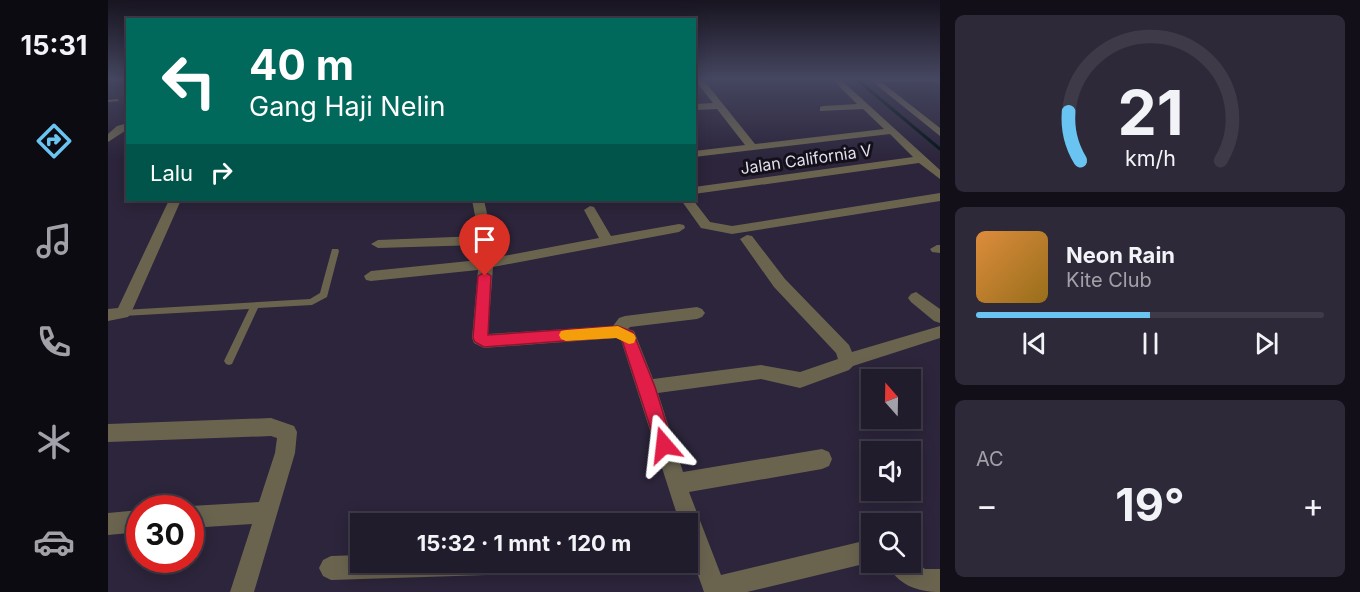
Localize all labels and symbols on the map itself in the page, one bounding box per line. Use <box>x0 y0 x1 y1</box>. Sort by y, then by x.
street label: Jalan California V <box>739 140 873 178</box>
pin <box>459 214 510 276</box>
north arrow <box>861 369 921 429</box>
position arrow <box>632 413 696 477</box>
speed limit sign: 30 <box>126 495 204 573</box>

